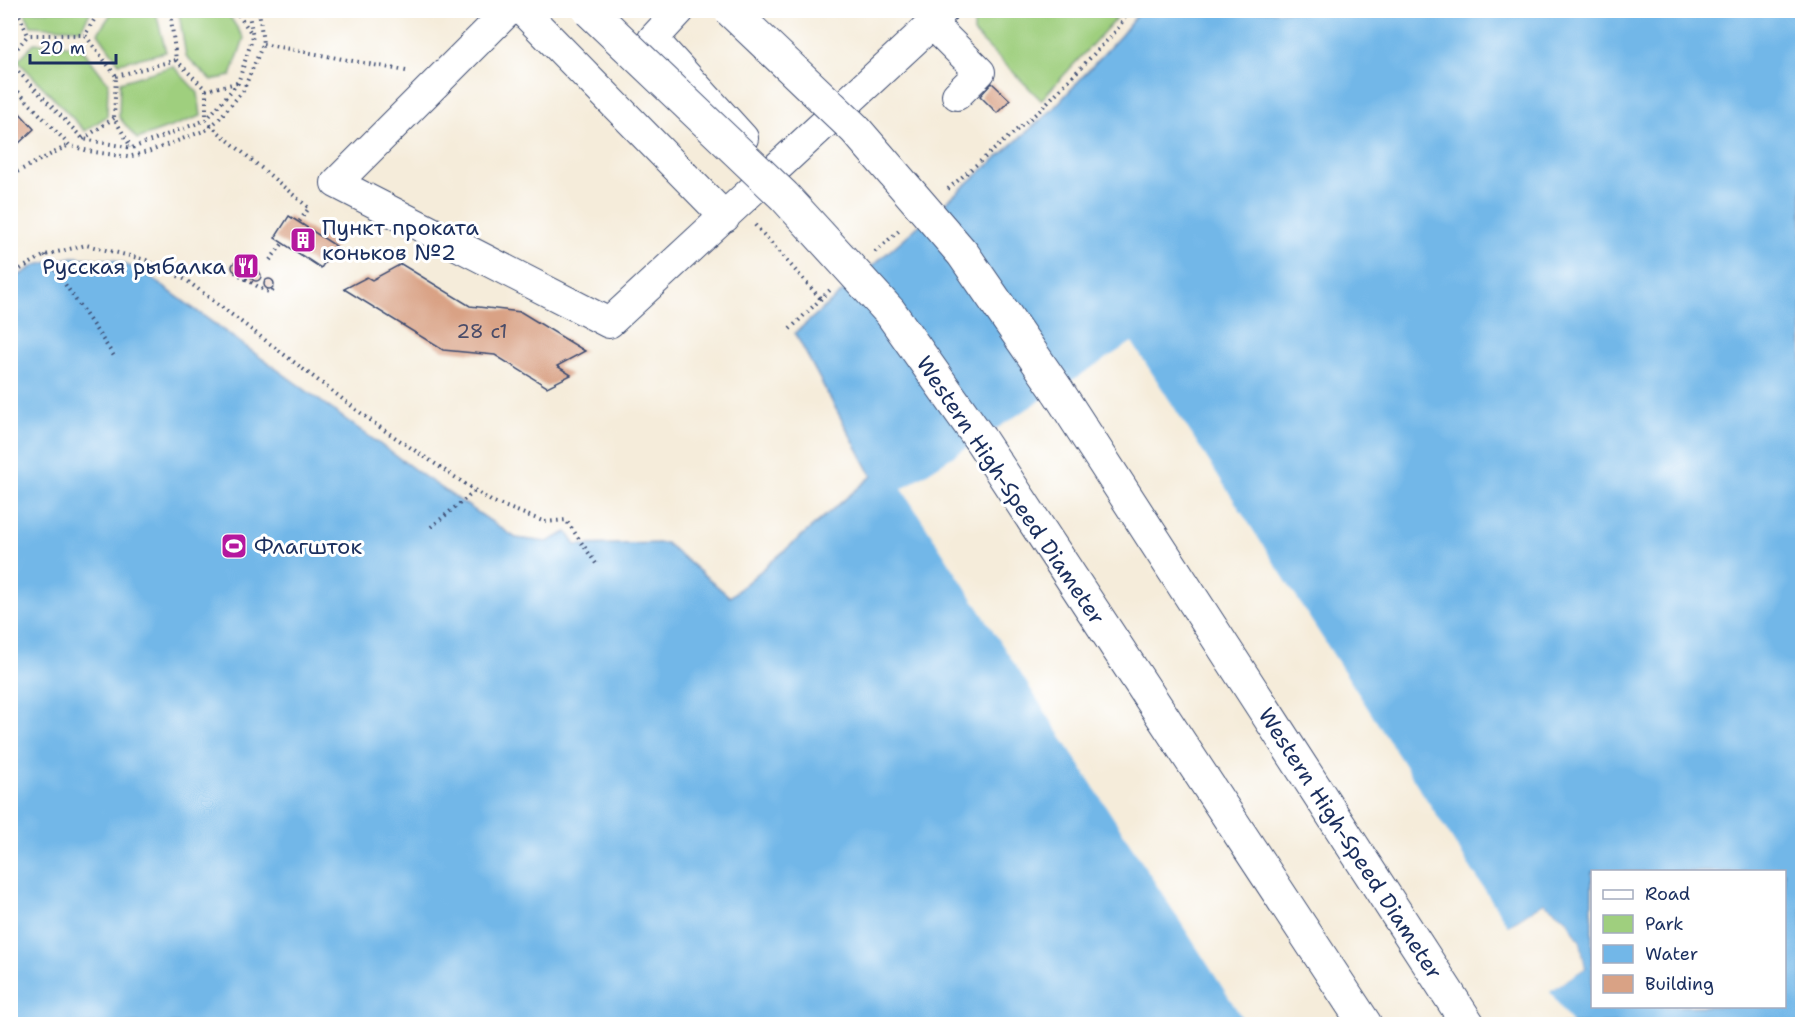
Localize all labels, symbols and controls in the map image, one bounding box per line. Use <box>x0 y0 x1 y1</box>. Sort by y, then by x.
scale bar <box>30 27 116 65</box>
text: 20 m <box>39 36 85 60</box>
place label: Пункт проката коньков №2 <box>322 213 479 267</box>
building icon: Пункт проката коньков №2 <box>288 225 318 255</box>
restaurant icon: Русская рыбалка <box>231 251 261 281</box>
place label: Русская рыбалка <box>42 252 226 281</box>
house number: 28 с1 <box>456 318 508 344</box>
street label: Western High-Speed Diameter <box>910 350 1112 630</box>
sports icon: Флагшток <box>219 531 249 561</box>
place label: Флагшток <box>254 532 362 561</box>
street label: Western High-Speed Diameter <box>1252 702 1449 985</box>
legend <box>1591 870 1786 1008</box>
text: Road <box>1645 882 1690 906</box>
text: Park <box>1645 912 1684 936</box>
text: Water <box>1645 942 1698 966</box>
text: Building <box>1645 972 1714 996</box>

